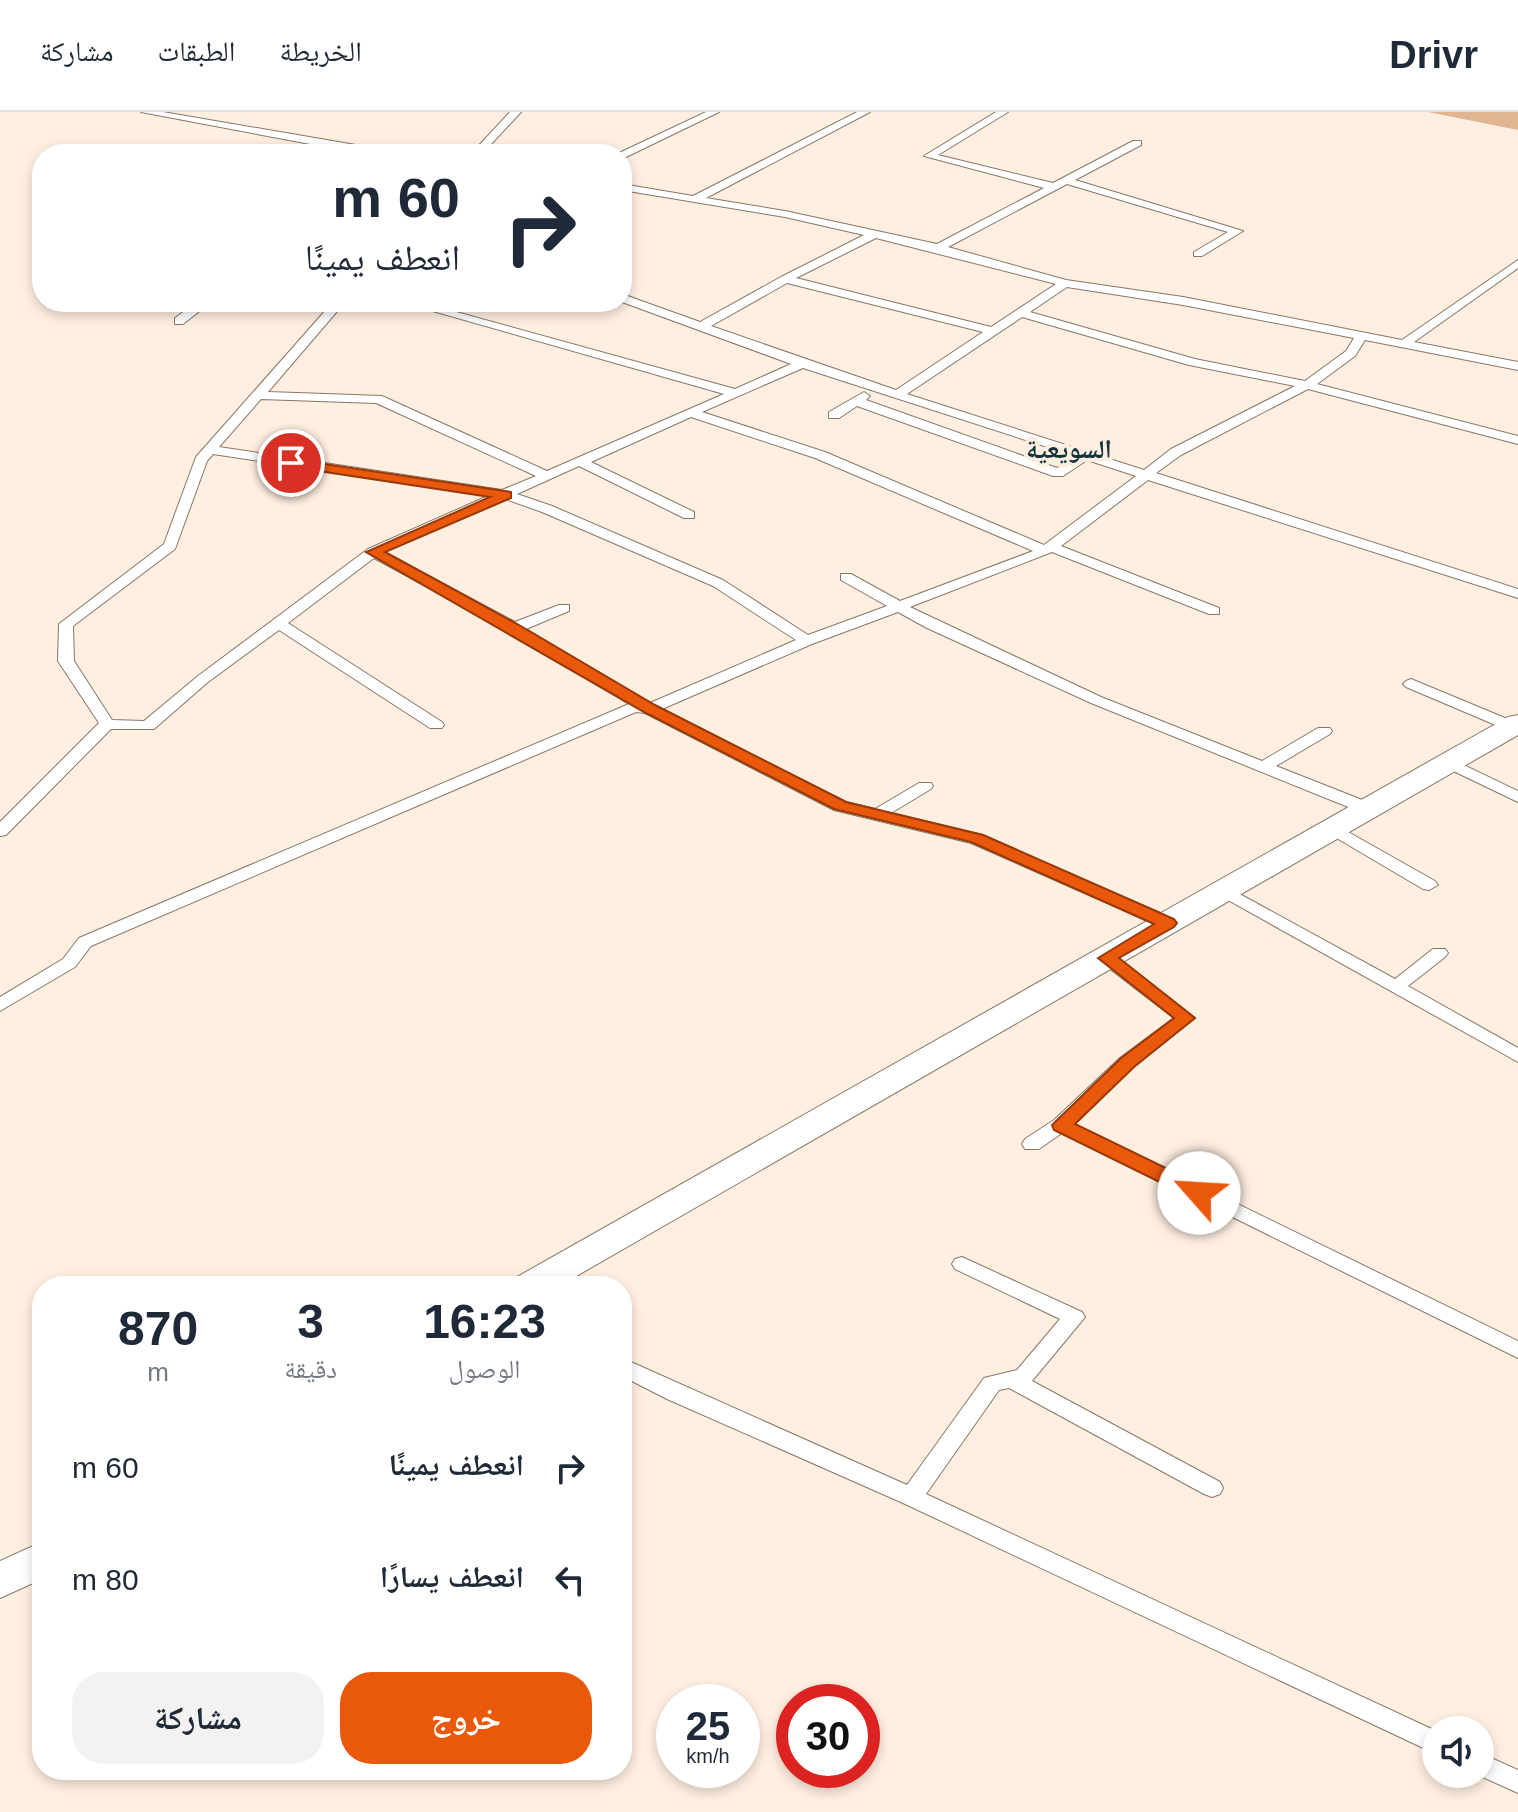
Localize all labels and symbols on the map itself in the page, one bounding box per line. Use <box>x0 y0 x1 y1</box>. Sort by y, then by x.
pin <box>257 429 325 497</box>
district label: السويعية <box>1026 434 1112 464</box>
position arrow <box>1157 1151 1241 1235</box>
speed limit sign: 30 <box>776 1684 880 1788</box>

